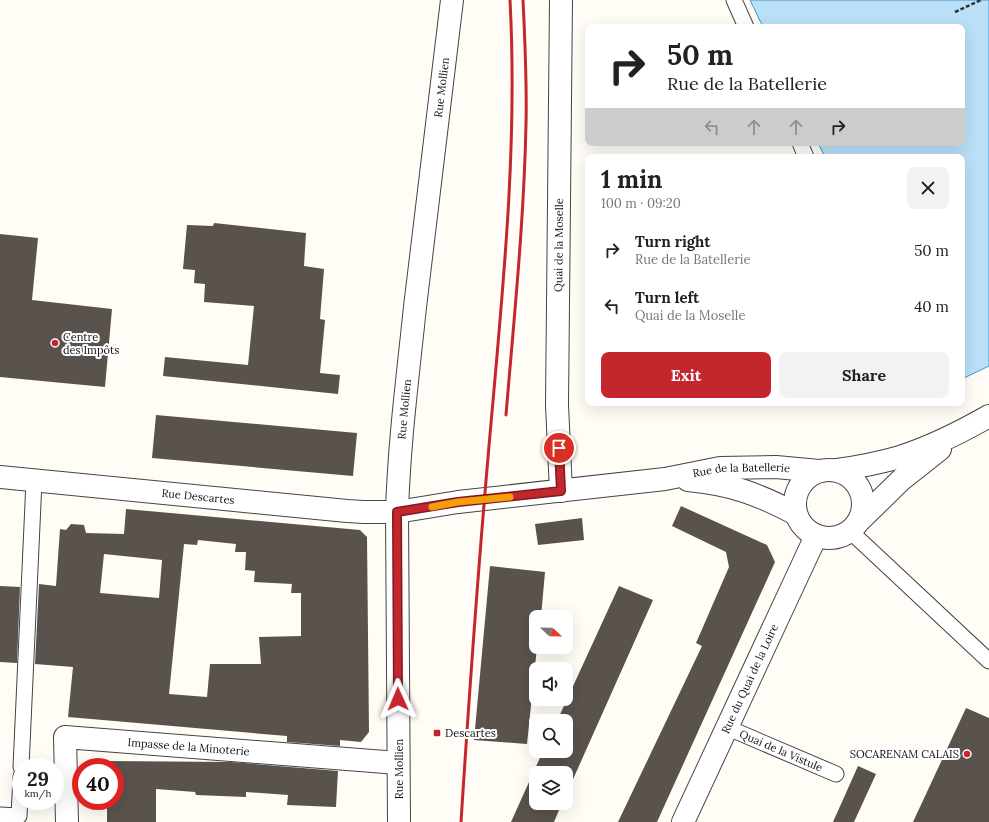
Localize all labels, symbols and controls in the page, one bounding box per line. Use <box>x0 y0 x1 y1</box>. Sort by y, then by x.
text: 50 m <box>667 37 733 73</box>
icon: right <box>601 40 653 92</box>
street label: Rue Mollien <box>431 56 452 118</box>
text: Rue de la Batellerie <box>667 72 827 95</box>
icon: left <box>701 116 723 138</box>
icon: ahead <box>743 116 765 138</box>
icon: ahead <box>785 116 807 138</box>
icon: right <box>827 116 849 138</box>
text: 1 min <box>601 164 662 195</box>
button: close <box>907 167 949 209</box>
text: 100 m · 09:20 <box>601 195 681 212</box>
street label: Quai de la Moselle <box>551 198 566 292</box>
text: Turn right <box>635 232 711 251</box>
icon: right <box>601 239 623 261</box>
text: 50 m <box>914 241 949 260</box>
text: Rue de la Batellerie <box>635 251 751 268</box>
text: Turn left <box>635 288 699 307</box>
icon: left <box>601 295 623 317</box>
text: 40 m <box>914 297 949 316</box>
text: Quai de la Moselle <box>635 307 745 324</box>
place label: Centre des Impôts <box>63 330 119 357</box>
marker: Centre des Impôts <box>50 338 60 348</box>
button: Exit <box>601 352 771 398</box>
button: Share <box>779 352 949 398</box>
street label: Rue Mollien <box>394 378 414 440</box>
pin <box>542 431 576 465</box>
icon: arrive <box>548 437 570 459</box>
street label: Rue de la Batellerie <box>691 460 791 480</box>
street label: Rue Descartes <box>161 486 235 507</box>
north arrow <box>529 610 573 654</box>
map controls <box>529 610 573 810</box>
street label: Rue du Quai de la Loire <box>718 622 781 736</box>
button: sound <box>529 662 573 706</box>
position arrow <box>377 678 419 720</box>
button: search <box>529 714 573 758</box>
place label: Descartes <box>445 726 496 740</box>
street label: Quai de la Vistule <box>737 727 825 775</box>
marker: Descartes <box>432 728 442 738</box>
street label: Impasse de la Minoterie <box>127 735 250 758</box>
street label: Rue Mollien <box>392 738 406 799</box>
place label: SOCARENAM CALAIS <box>850 747 959 761</box>
marker: SOCARENAM CALAIS <box>962 749 972 759</box>
speed limit sign: 40 <box>72 758 124 810</box>
text: 29 <box>27 766 49 791</box>
button: layers <box>529 766 573 810</box>
text: km/h <box>24 787 52 800</box>

